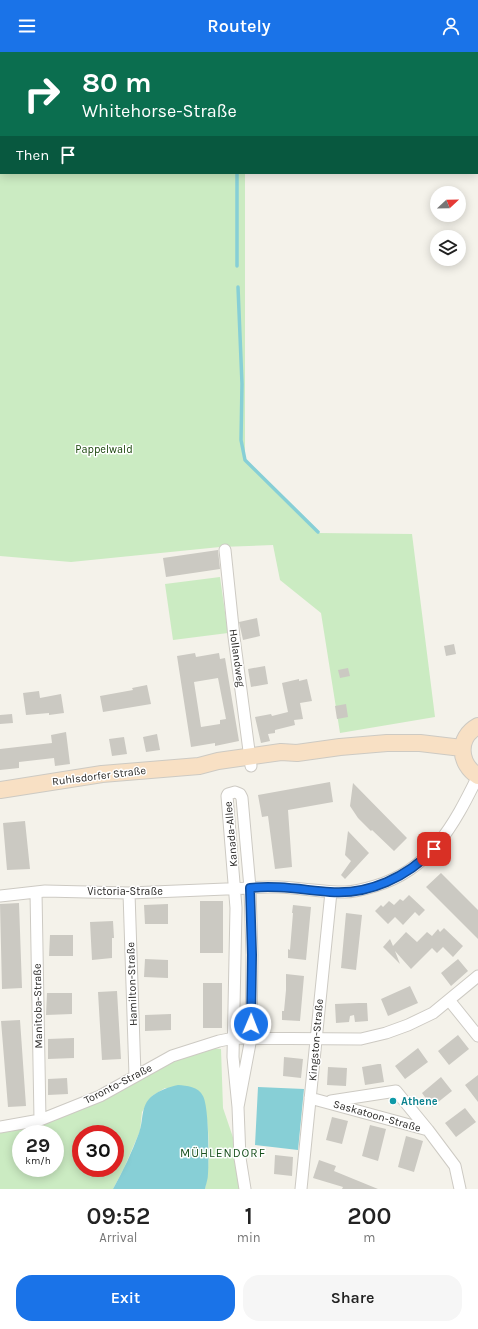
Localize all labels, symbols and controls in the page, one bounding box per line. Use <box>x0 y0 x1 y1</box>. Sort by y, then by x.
icon: menu <box>16 15 38 37</box>
text: Routely <box>207 15 271 37</box>
icon: person <box>440 15 462 37</box>
text: 80 m <box>82 66 151 99</box>
icon: right <box>16 68 68 120</box>
text: Whitehorse-Straße <box>82 100 237 122</box>
icon: arrive <box>57 144 79 166</box>
text: Then <box>16 146 49 164</box>
north arrow <box>430 186 466 222</box>
map controls <box>430 186 466 266</box>
button: layers <box>430 230 466 266</box>
park label: Pappelwald <box>75 443 133 456</box>
street label: Hollandweg <box>226 628 248 689</box>
street label: Ruhlsdorfer Straße <box>51 764 147 788</box>
street label: Kanada-Allee <box>222 800 240 867</box>
pin <box>417 832 451 866</box>
icon: arrive <box>423 838 445 860</box>
street label: Victoria-Straße <box>87 885 163 898</box>
street label: Hamilton-Straße <box>124 942 140 1026</box>
street label: Manitoba-Straße <box>31 963 45 1049</box>
street label: Kingston-Straße <box>306 998 326 1082</box>
position arrow <box>230 1003 272 1045</box>
street label: Toronto-Straße <box>82 1061 154 1107</box>
place label: Athene <box>401 1095 438 1108</box>
marker: Athene <box>388 1096 398 1106</box>
street label: Saskatoon-Straße <box>332 1097 423 1135</box>
speed limit sign: 30 <box>72 1125 124 1177</box>
text: 29 <box>26 1134 50 1157</box>
district label: MÜHLENDORF <box>180 1146 266 1160</box>
text: km/h <box>25 1155 51 1167</box>
text: 09:52 <box>87 1202 150 1230</box>
text: 1 <box>245 1202 253 1230</box>
text: 200 <box>347 1202 391 1230</box>
text: Arrival <box>99 1230 137 1245</box>
text: min <box>237 1230 261 1245</box>
text: m <box>363 1230 375 1245</box>
button: Exit <box>16 1275 235 1321</box>
button: Share <box>243 1275 462 1321</box>

